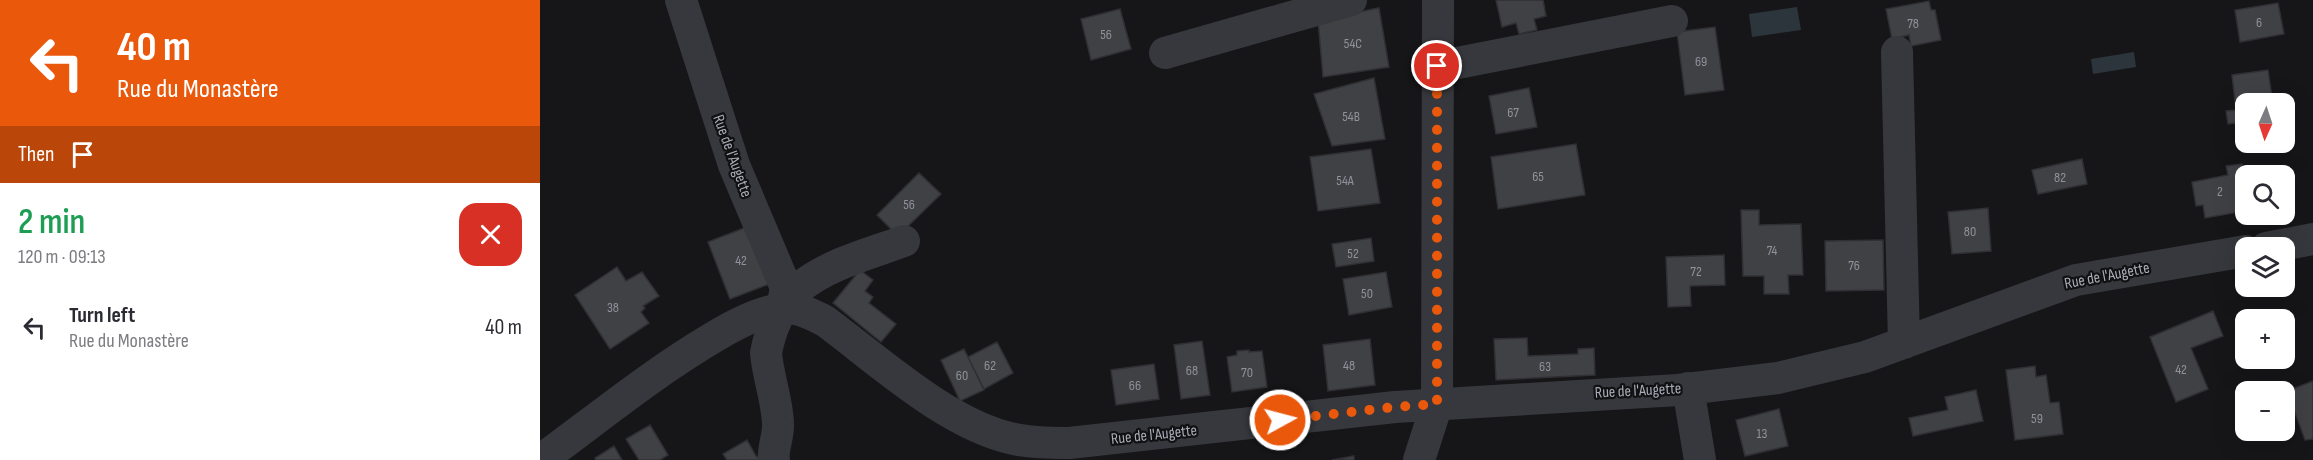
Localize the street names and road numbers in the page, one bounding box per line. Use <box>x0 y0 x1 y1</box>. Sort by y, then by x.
street label: Rue de l'Augette <box>708 112 756 200</box>
street label: Rue de l'Augette <box>2063 258 2151 294</box>
street label: Rue de l'Augette <box>1594 379 1682 403</box>
street label: Rue de l'Augette <box>1110 421 1198 449</box>

